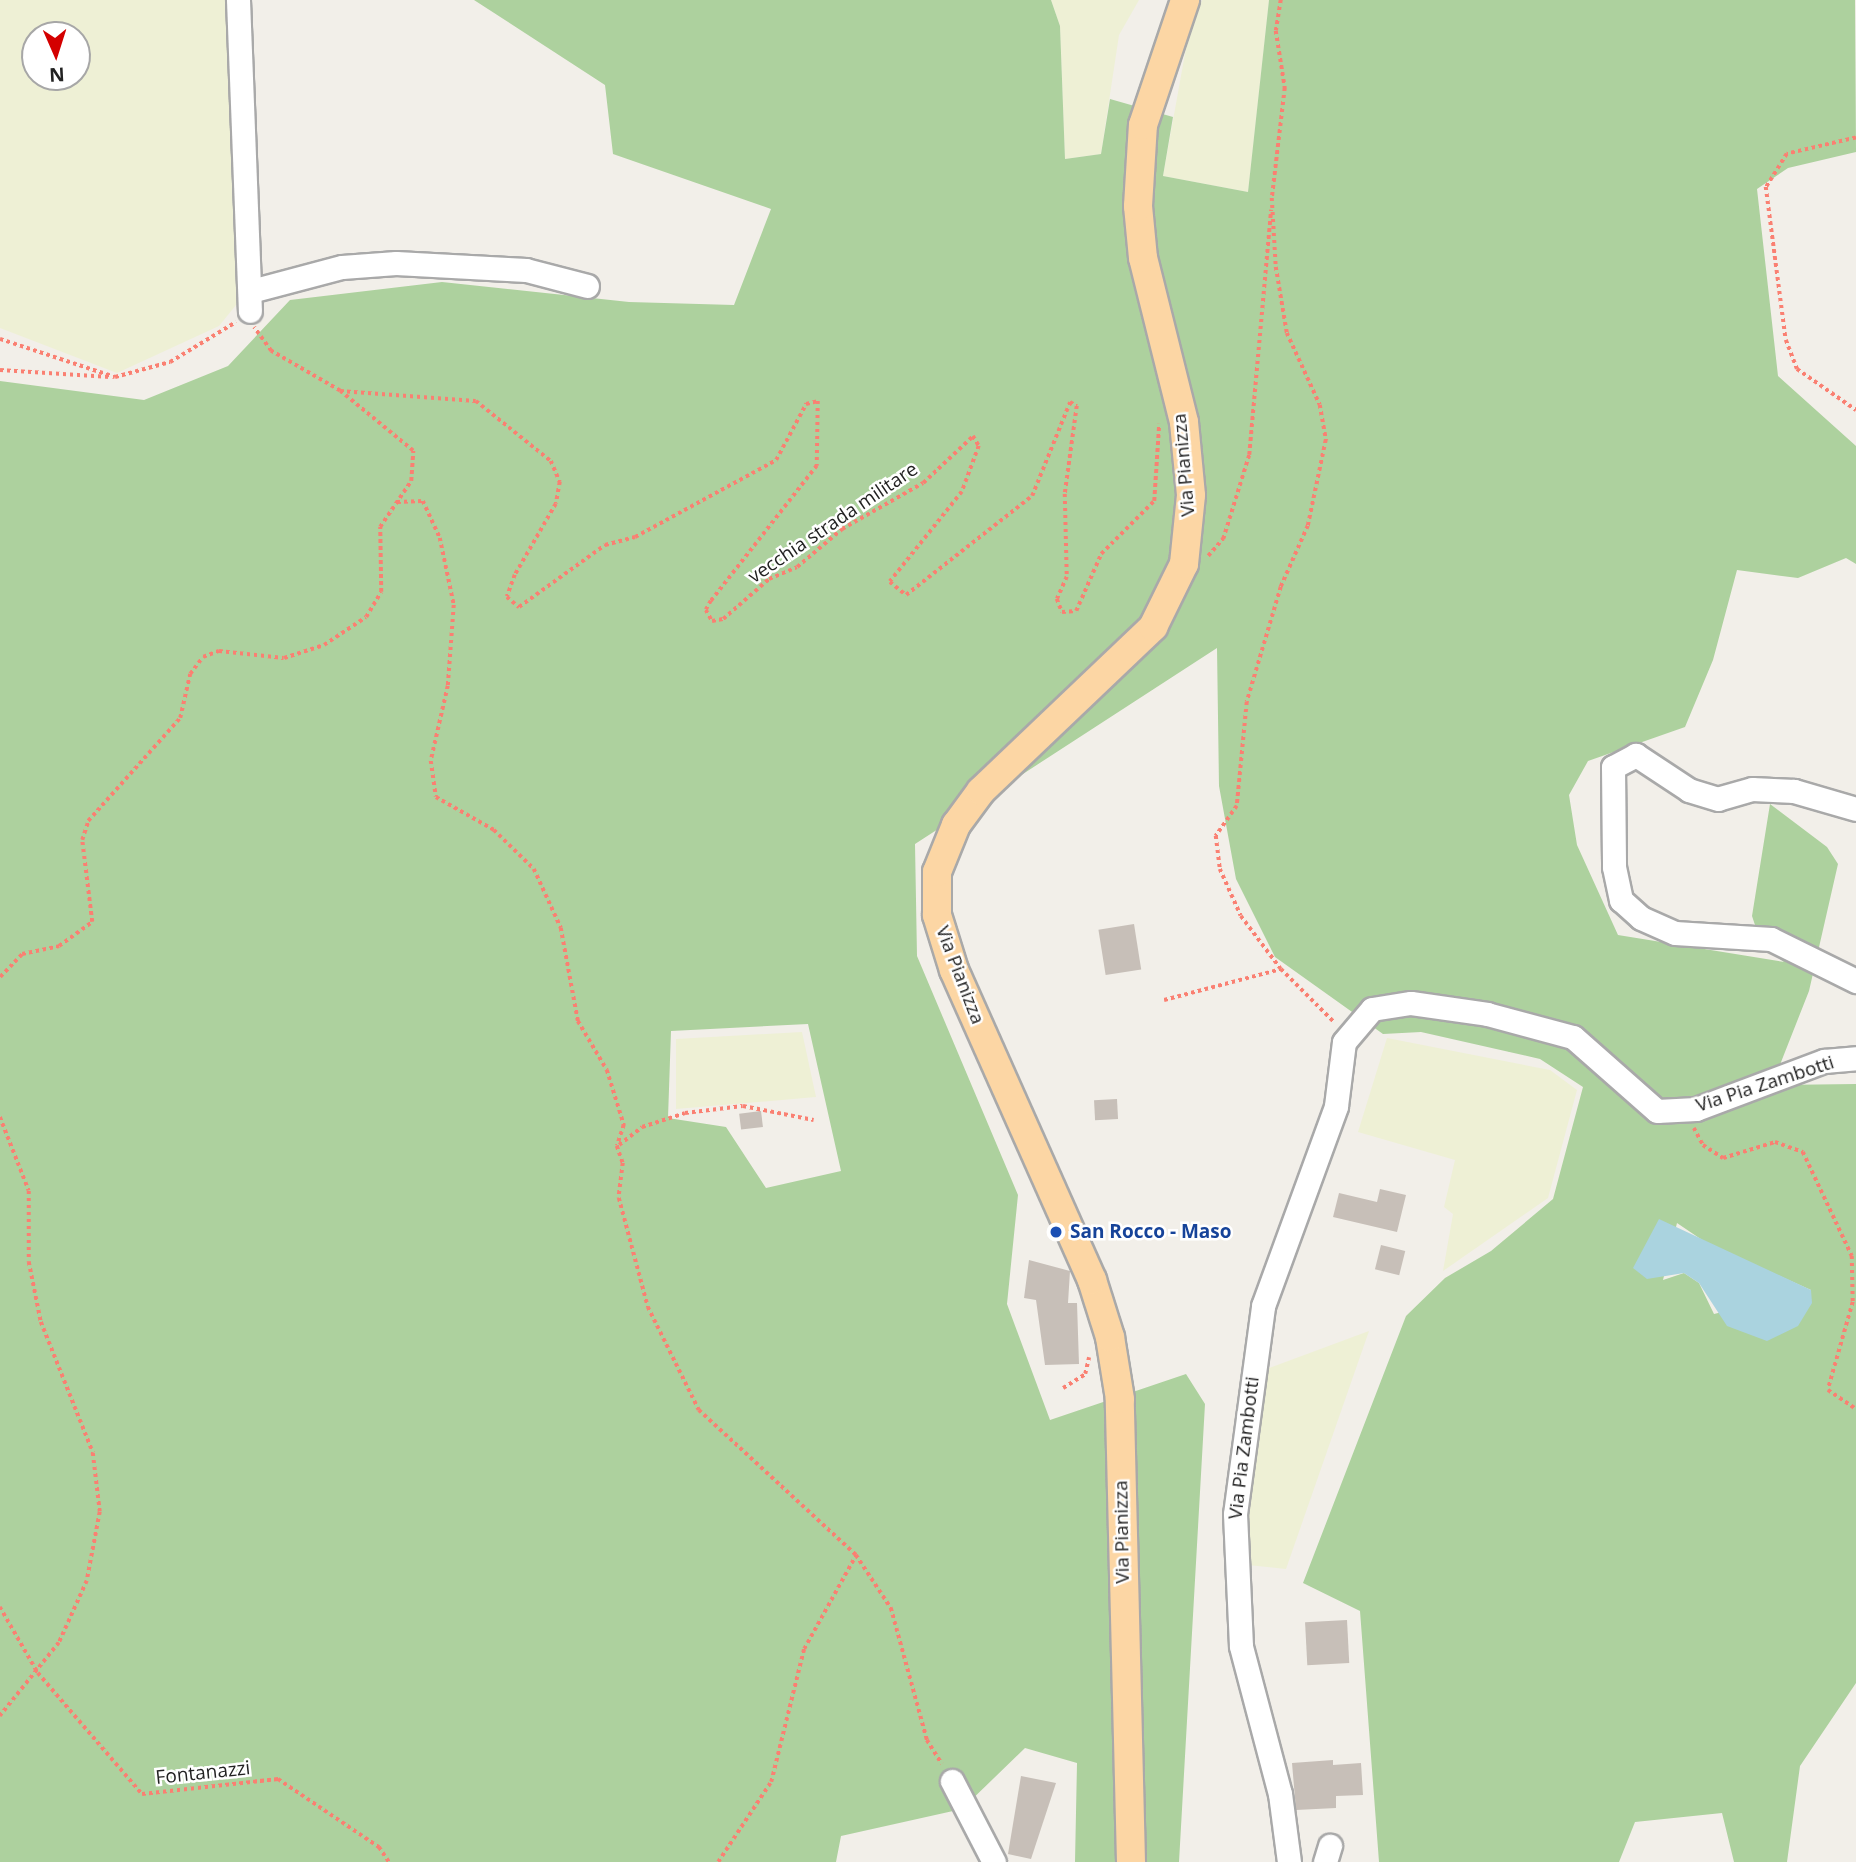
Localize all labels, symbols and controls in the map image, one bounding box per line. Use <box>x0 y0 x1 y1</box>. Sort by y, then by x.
north arrow <box>21 21 91 91</box>
text: N <box>49 62 65 88</box>
street label: Via Pianizza <box>1168 413 1200 517</box>
street label: vecchia strada militare <box>744 458 922 588</box>
street label: Via Pianizza <box>931 923 989 1027</box>
street label: Via Pia Zambotti <box>1693 1051 1837 1117</box>
place label: San Rocco - Maso <box>1070 1221 1232 1243</box>
marker: San Rocco - Maso <box>1048 1224 1064 1240</box>
street label: Via Pia Zambotti <box>1224 1375 1264 1521</box>
street label: Via Pianizza <box>1110 1480 1134 1584</box>
street label: Fontanazzi <box>155 1757 251 1789</box>

